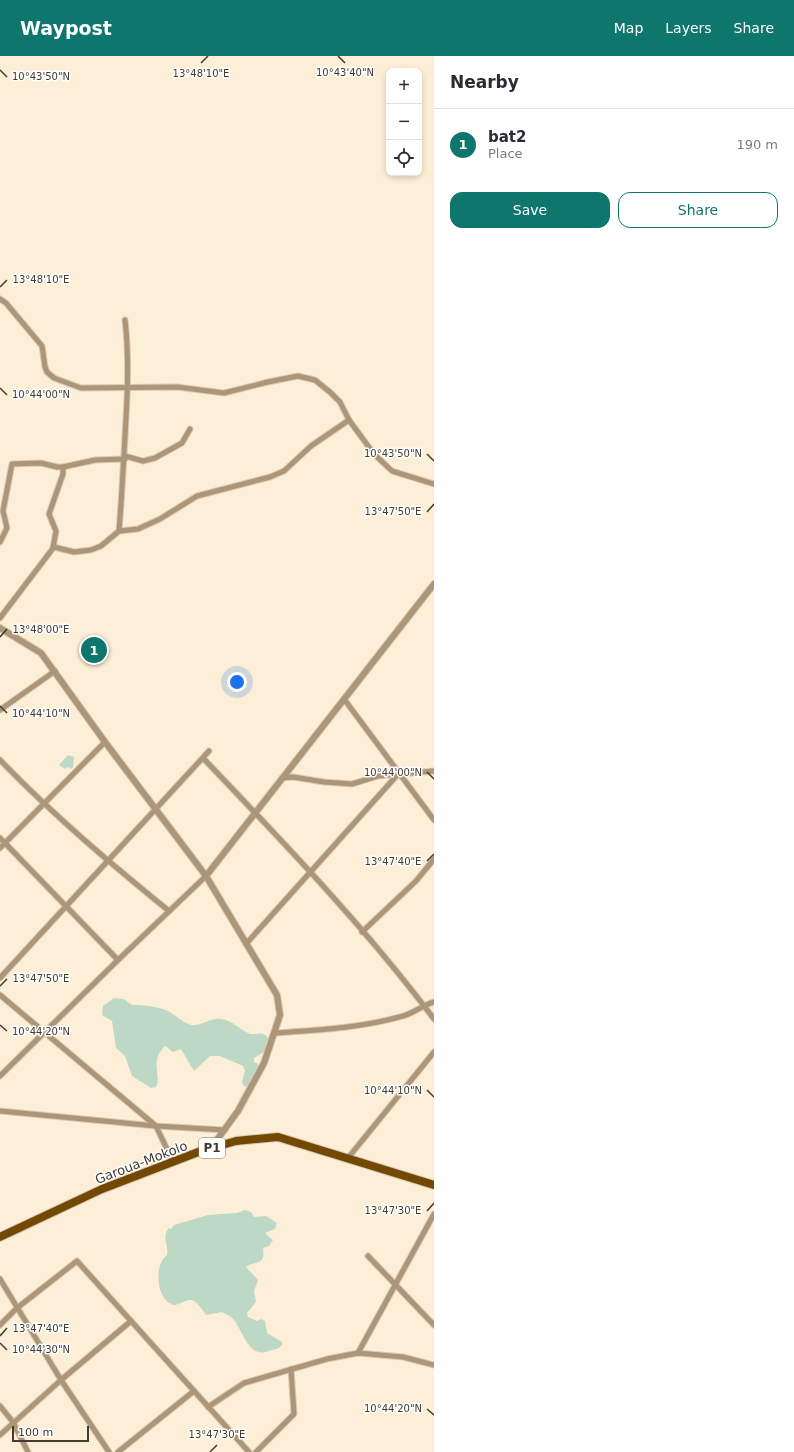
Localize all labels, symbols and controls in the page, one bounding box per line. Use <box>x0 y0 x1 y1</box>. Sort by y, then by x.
text: Waypost <box>20 17 112 39</box>
text: Map <box>614 20 643 36</box>
text: Layers <box>665 20 712 36</box>
text: Share <box>734 20 774 36</box>
text: 10°43'40"N <box>316 67 374 78</box>
text: 13°48'10"E <box>173 68 229 79</box>
map controls <box>386 68 422 176</box>
button: + <box>386 68 422 104</box>
text: 10°43'50"N <box>12 71 70 82</box>
text: Nearby <box>450 72 519 92</box>
button: − <box>386 104 422 140</box>
text: bat2 <box>488 128 526 146</box>
text: 1 <box>458 137 468 152</box>
text: 190 m <box>736 137 778 152</box>
button: locate <box>386 140 422 176</box>
text: Place <box>488 146 523 161</box>
button: Save <box>450 192 610 228</box>
button: Share <box>618 192 778 228</box>
text: 13°48'10"E <box>13 274 69 285</box>
text: 10°44'00"N <box>12 389 70 400</box>
text: 10°43'50"N <box>364 448 422 459</box>
text: 13°47'50"E <box>365 506 421 517</box>
text: 13°48'00"E <box>13 624 69 635</box>
pin: 1 <box>81 635 107 665</box>
your location <box>227 672 247 692</box>
text: 10°44'10"N <box>12 708 70 719</box>
text: 10°44'00"N <box>364 767 422 778</box>
text: 13°47'40"E <box>365 856 421 867</box>
text: 13°47'50"E <box>13 973 69 984</box>
text: 10°44'20"N <box>12 1026 70 1037</box>
text: 10°44'10"N <box>364 1085 422 1096</box>
street label: Garoua-Mokolo <box>93 1138 190 1187</box>
road number: P1 <box>199 1138 225 1158</box>
text: 13°47'30"E <box>365 1205 421 1216</box>
text: 13°47'40"E <box>13 1323 69 1334</box>
text: 10°44'30"N <box>12 1344 70 1355</box>
text: 10°44'20"N <box>364 1403 422 1414</box>
scale bar <box>12 1424 89 1443</box>
text: 100 m <box>18 1426 53 1439</box>
text: 13°47'30"E <box>189 1429 245 1440</box>

